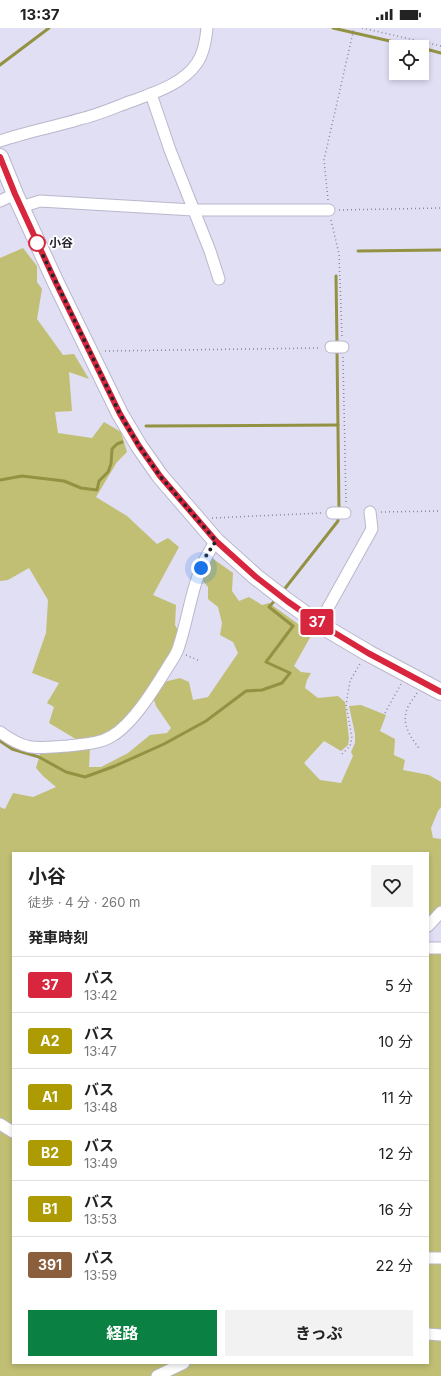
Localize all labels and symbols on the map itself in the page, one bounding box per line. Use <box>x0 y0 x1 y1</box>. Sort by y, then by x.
marker: 小谷 <box>28 234 46 252</box>
place label: 小谷 <box>49 235 73 250</box>
your location <box>191 558 211 578</box>
line badge: 37 <box>299 609 335 635</box>

